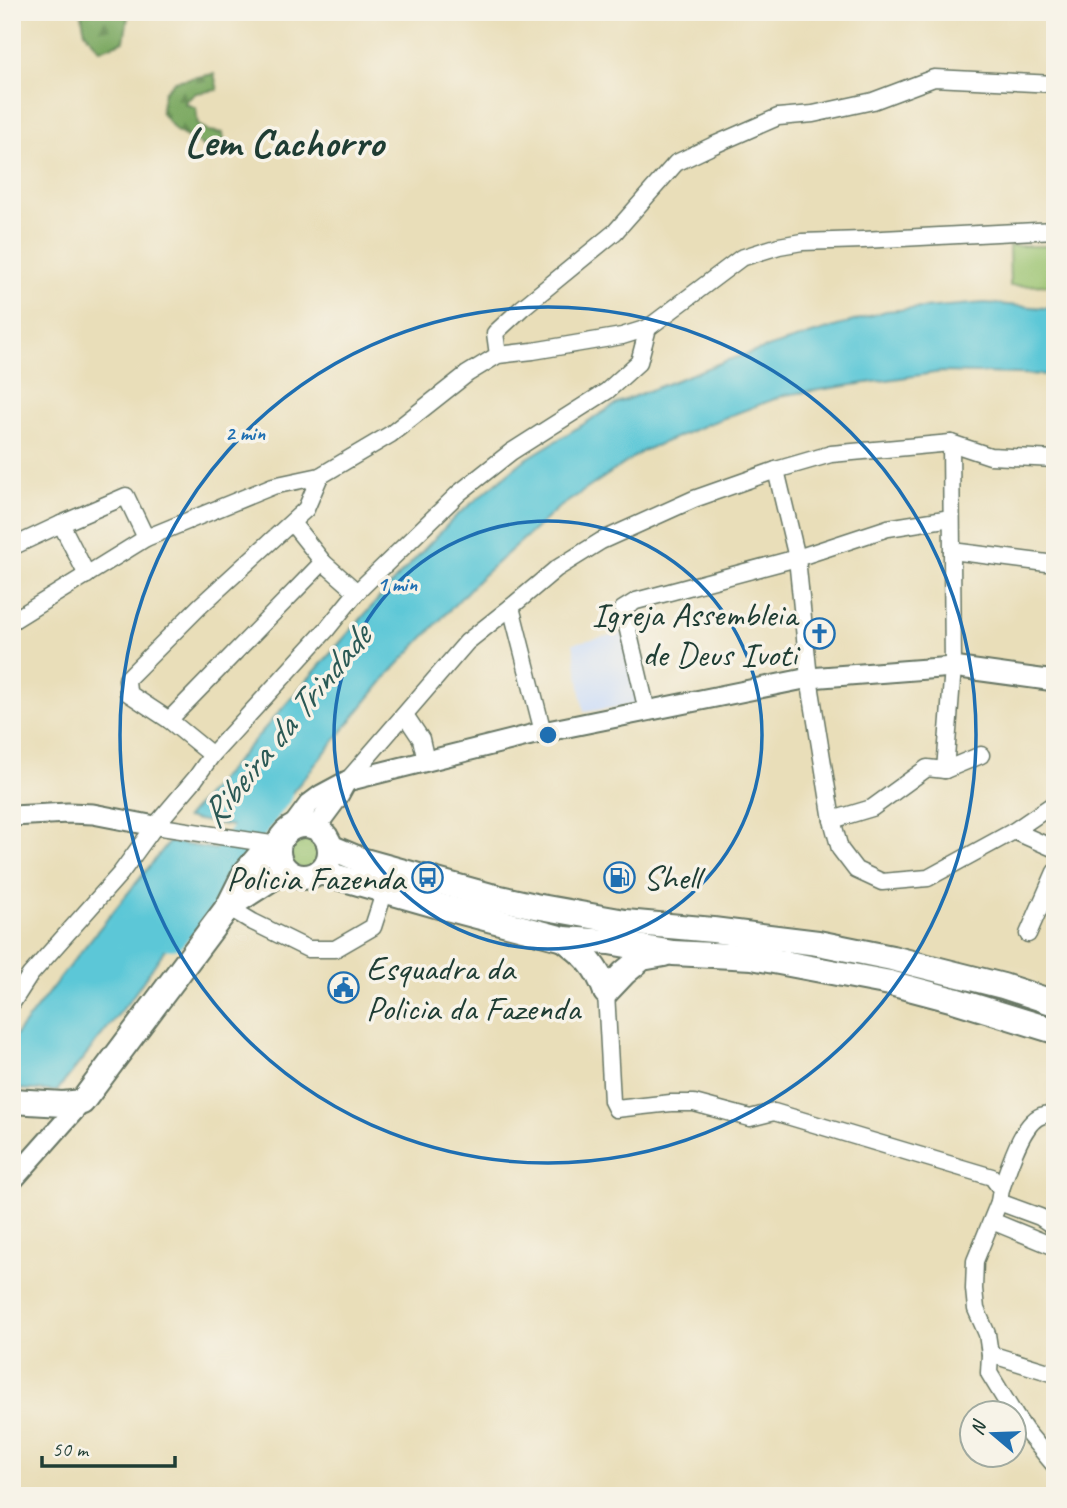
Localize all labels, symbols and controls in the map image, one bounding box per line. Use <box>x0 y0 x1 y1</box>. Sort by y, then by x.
district label: Lem Cachorro <box>184 116 386 169</box>
text: 2 min <box>225 420 265 446</box>
text: 1 min <box>377 571 417 597</box>
place label: Igreja Assembleia de Deus Ivoti <box>592 592 801 677</box>
water label: Ribeira da Trindade <box>189 611 384 837</box>
church icon: Igreja Assembleia de Deus Ivoti <box>803 617 837 651</box>
centre of rings <box>536 723 560 747</box>
place label: Shell <box>643 855 706 900</box>
place label: Policia Fazenda <box>226 856 408 901</box>
fuel station icon: Shell <box>603 860 637 894</box>
bus stop icon: Policia Fazenda <box>411 861 445 895</box>
place label: Esquadra da Policia da Fazenda <box>366 946 582 1031</box>
public building icon: Esquadra da Policia da Fazenda <box>326 971 360 1005</box>
north arrow <box>958 1400 1028 1470</box>
text: N <box>965 1416 992 1438</box>
scale bar <box>42 1424 175 1468</box>
text: 50 m <box>52 1436 90 1462</box>

